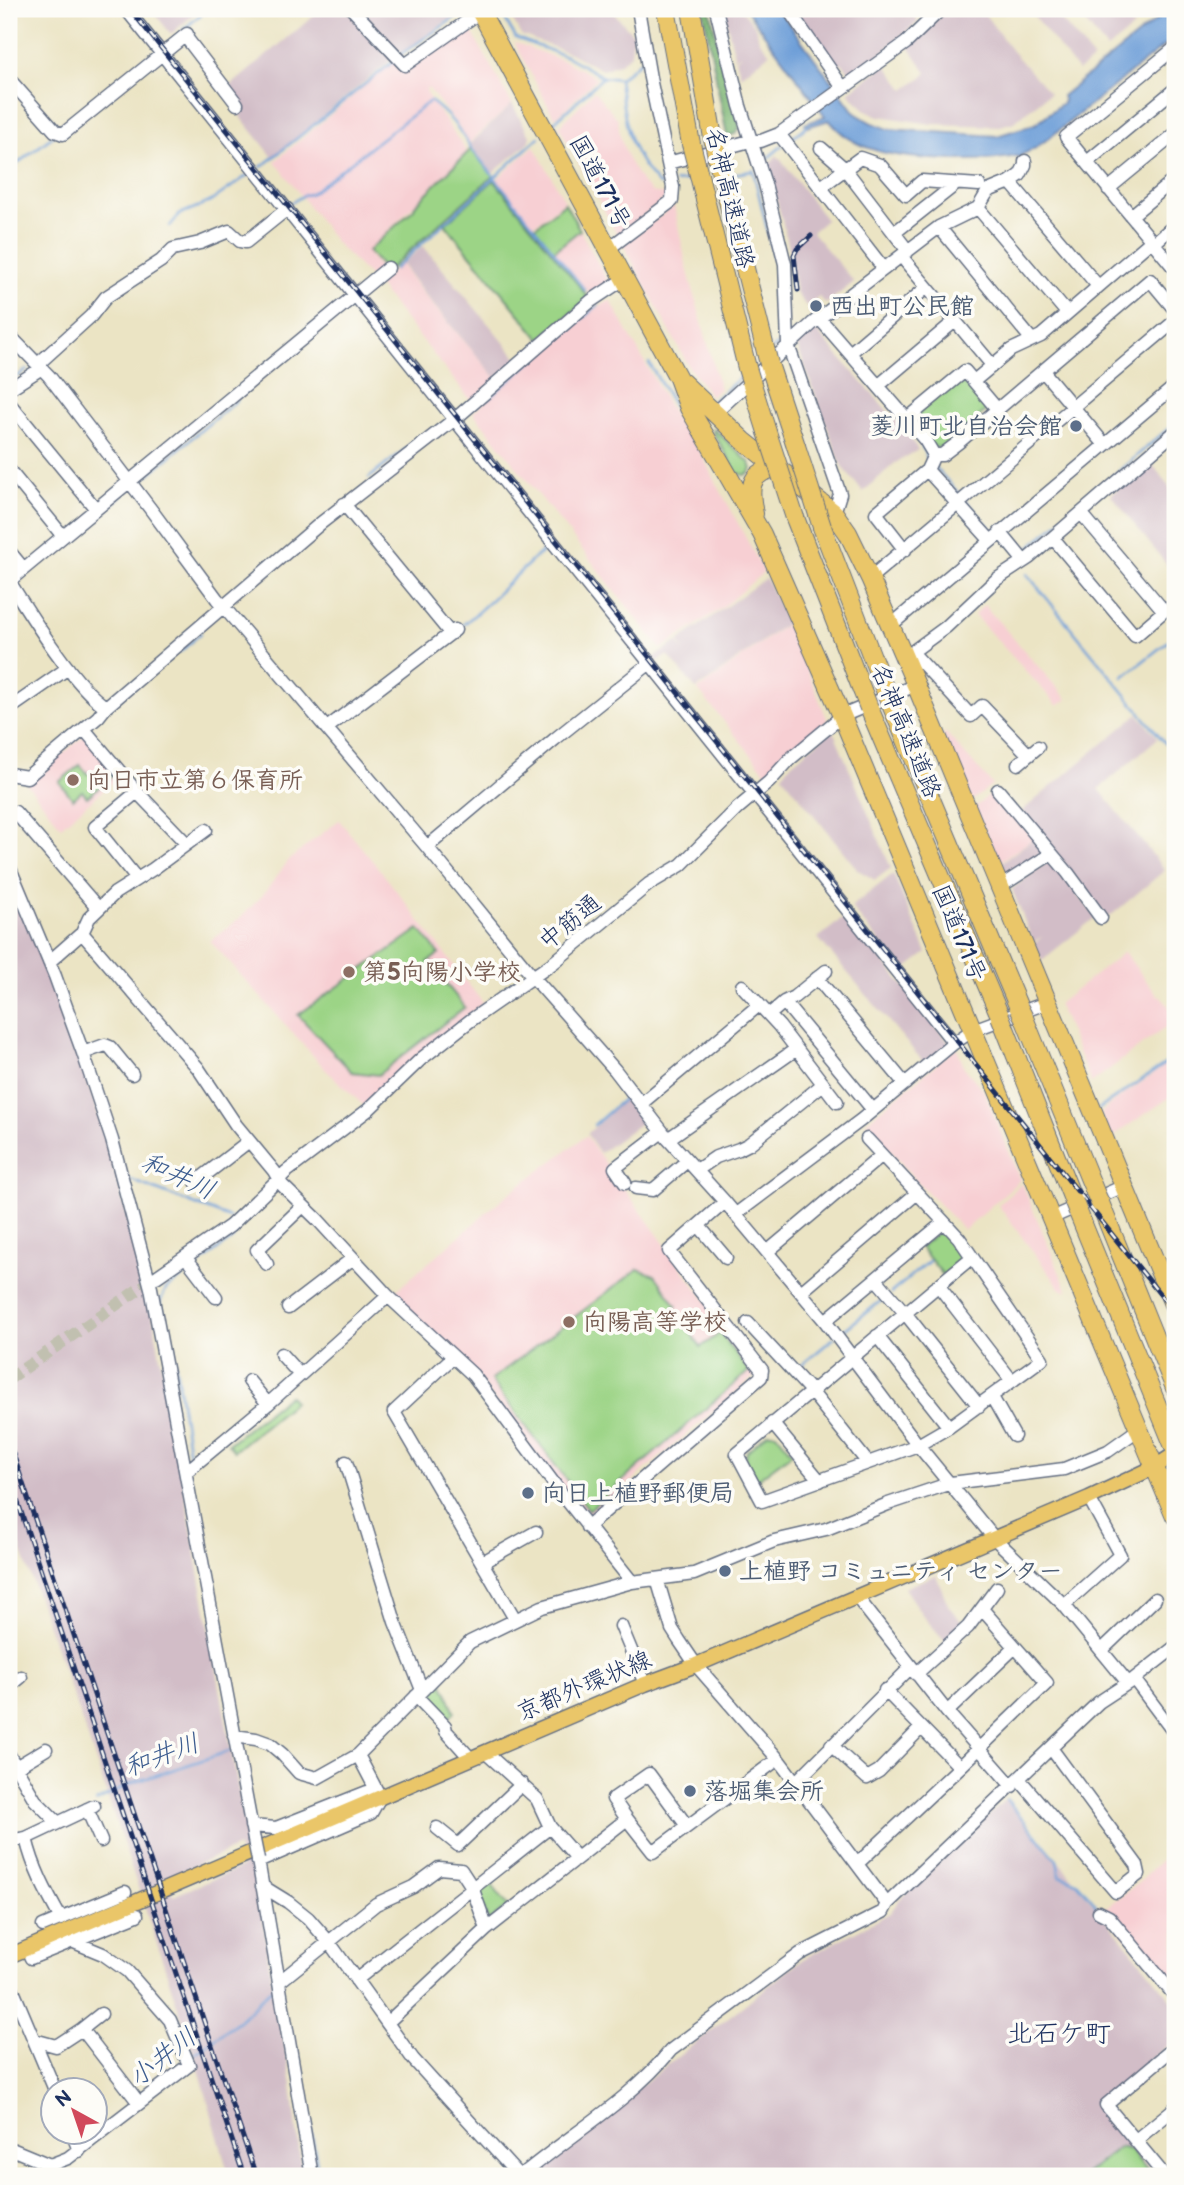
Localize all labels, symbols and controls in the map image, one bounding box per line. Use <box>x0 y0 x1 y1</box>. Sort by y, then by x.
street label: 名神高速道路 <box>700 125 760 271</box>
street label: 国道171号 <box>563 130 637 234</box>
place label: 西出町公民館 <box>830 292 974 321</box>
marker: 西出町公民館 <box>808 298 824 314</box>
place label: 菱川町北自治会館 <box>870 412 1062 441</box>
marker: 菱川町北自治会館 <box>1068 418 1084 434</box>
street label: 名神高速道路 <box>865 659 947 803</box>
place label: 向日市立第６保育所 <box>87 766 303 795</box>
marker: 向日市立第６保育所 <box>65 772 81 788</box>
street label: 国道171号 <box>926 880 992 986</box>
street label: 中筋通 <box>533 888 607 956</box>
place label: 第5向陽小学校 <box>363 958 521 987</box>
marker: 第5向陽小学校 <box>341 964 357 980</box>
water label: 和井川 <box>136 1147 220 1207</box>
place label: 向陽高等学校 <box>583 1308 727 1337</box>
marker: 向陽高等学校 <box>561 1314 577 1330</box>
place label: 向日上植野郵便局 <box>542 1479 734 1508</box>
marker: 向日上植野郵便局 <box>520 1485 536 1501</box>
place label: 上植野 コミュニティ センター <box>739 1557 1063 1586</box>
marker: 上植野 コミュニティ センター <box>717 1563 733 1579</box>
street label: 京都外環状線 <box>512 1645 656 1727</box>
water label: 和井川 <box>120 1728 204 1784</box>
place label: 落堀集会所 <box>704 1777 824 1806</box>
marker: 落堀集会所 <box>682 1783 698 1799</box>
district label: 北石ケ町 <box>1007 2019 1111 2050</box>
water label: 小井川 <box>123 2022 203 2094</box>
north arrow <box>38 2076 108 2146</box>
text: N <box>51 2086 77 2113</box>

